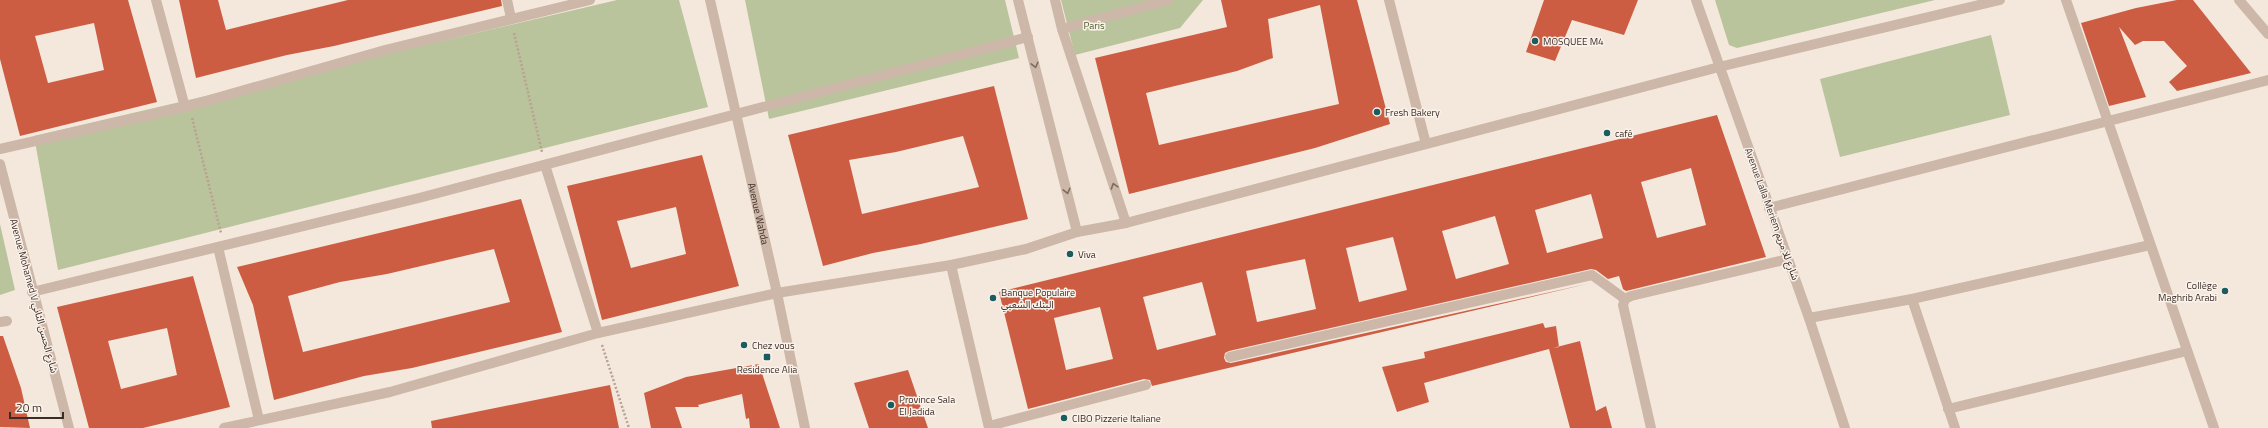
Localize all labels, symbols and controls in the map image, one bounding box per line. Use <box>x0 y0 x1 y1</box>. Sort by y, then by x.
park label: Paris <box>1083 18 1105 33</box>
place label: MOSQUEE M4 <box>1543 34 1604 49</box>
marker: MOSQUEE M4 <box>1530 36 1540 46</box>
one-way arrow <box>1030 62 1038 68</box>
place label: Fresh Bakery <box>1385 105 1440 120</box>
marker: Fresh Bakery <box>1372 107 1382 117</box>
place label: café <box>1615 126 1633 141</box>
marker: café <box>1602 128 1612 138</box>
street label: Avenue Lalla Meriem شارع للا مريم <box>1741 146 1803 282</box>
street label: Avenue Wahda <box>744 181 773 246</box>
one-way arrow <box>1110 183 1118 190</box>
one-way arrow <box>1062 188 1070 194</box>
street label: Avenue Mohamed V شارع الحسن الثاني <box>6 217 62 375</box>
place label: Viva <box>1078 247 1096 262</box>
marker: Viva <box>1065 249 1075 259</box>
place label: Collège Maghrib Arabi <box>2158 278 2217 305</box>
place label: Banque Populaire البنك الشعبي <box>1001 285 1075 312</box>
marker: Collège Maghrib Arabi <box>2220 286 2230 296</box>
marker: Banque Populaire البنك الشعبي <box>988 293 998 303</box>
place label: Chez vous <box>752 338 795 353</box>
marker: Chez vous <box>739 340 749 350</box>
marker: Residence Alia <box>762 352 772 362</box>
place label: Residence Alia <box>737 362 797 377</box>
place label: Province Sala El Jadida <box>899 392 955 419</box>
scale bar <box>10 394 63 420</box>
text: 20 m <box>16 398 42 417</box>
marker: Province Sala El Jadida <box>886 400 896 410</box>
place label: CIBO Pizzerie Italiane <box>1072 411 1161 426</box>
marker: CIBO Pizzerie Italiane <box>1059 413 1069 423</box>

